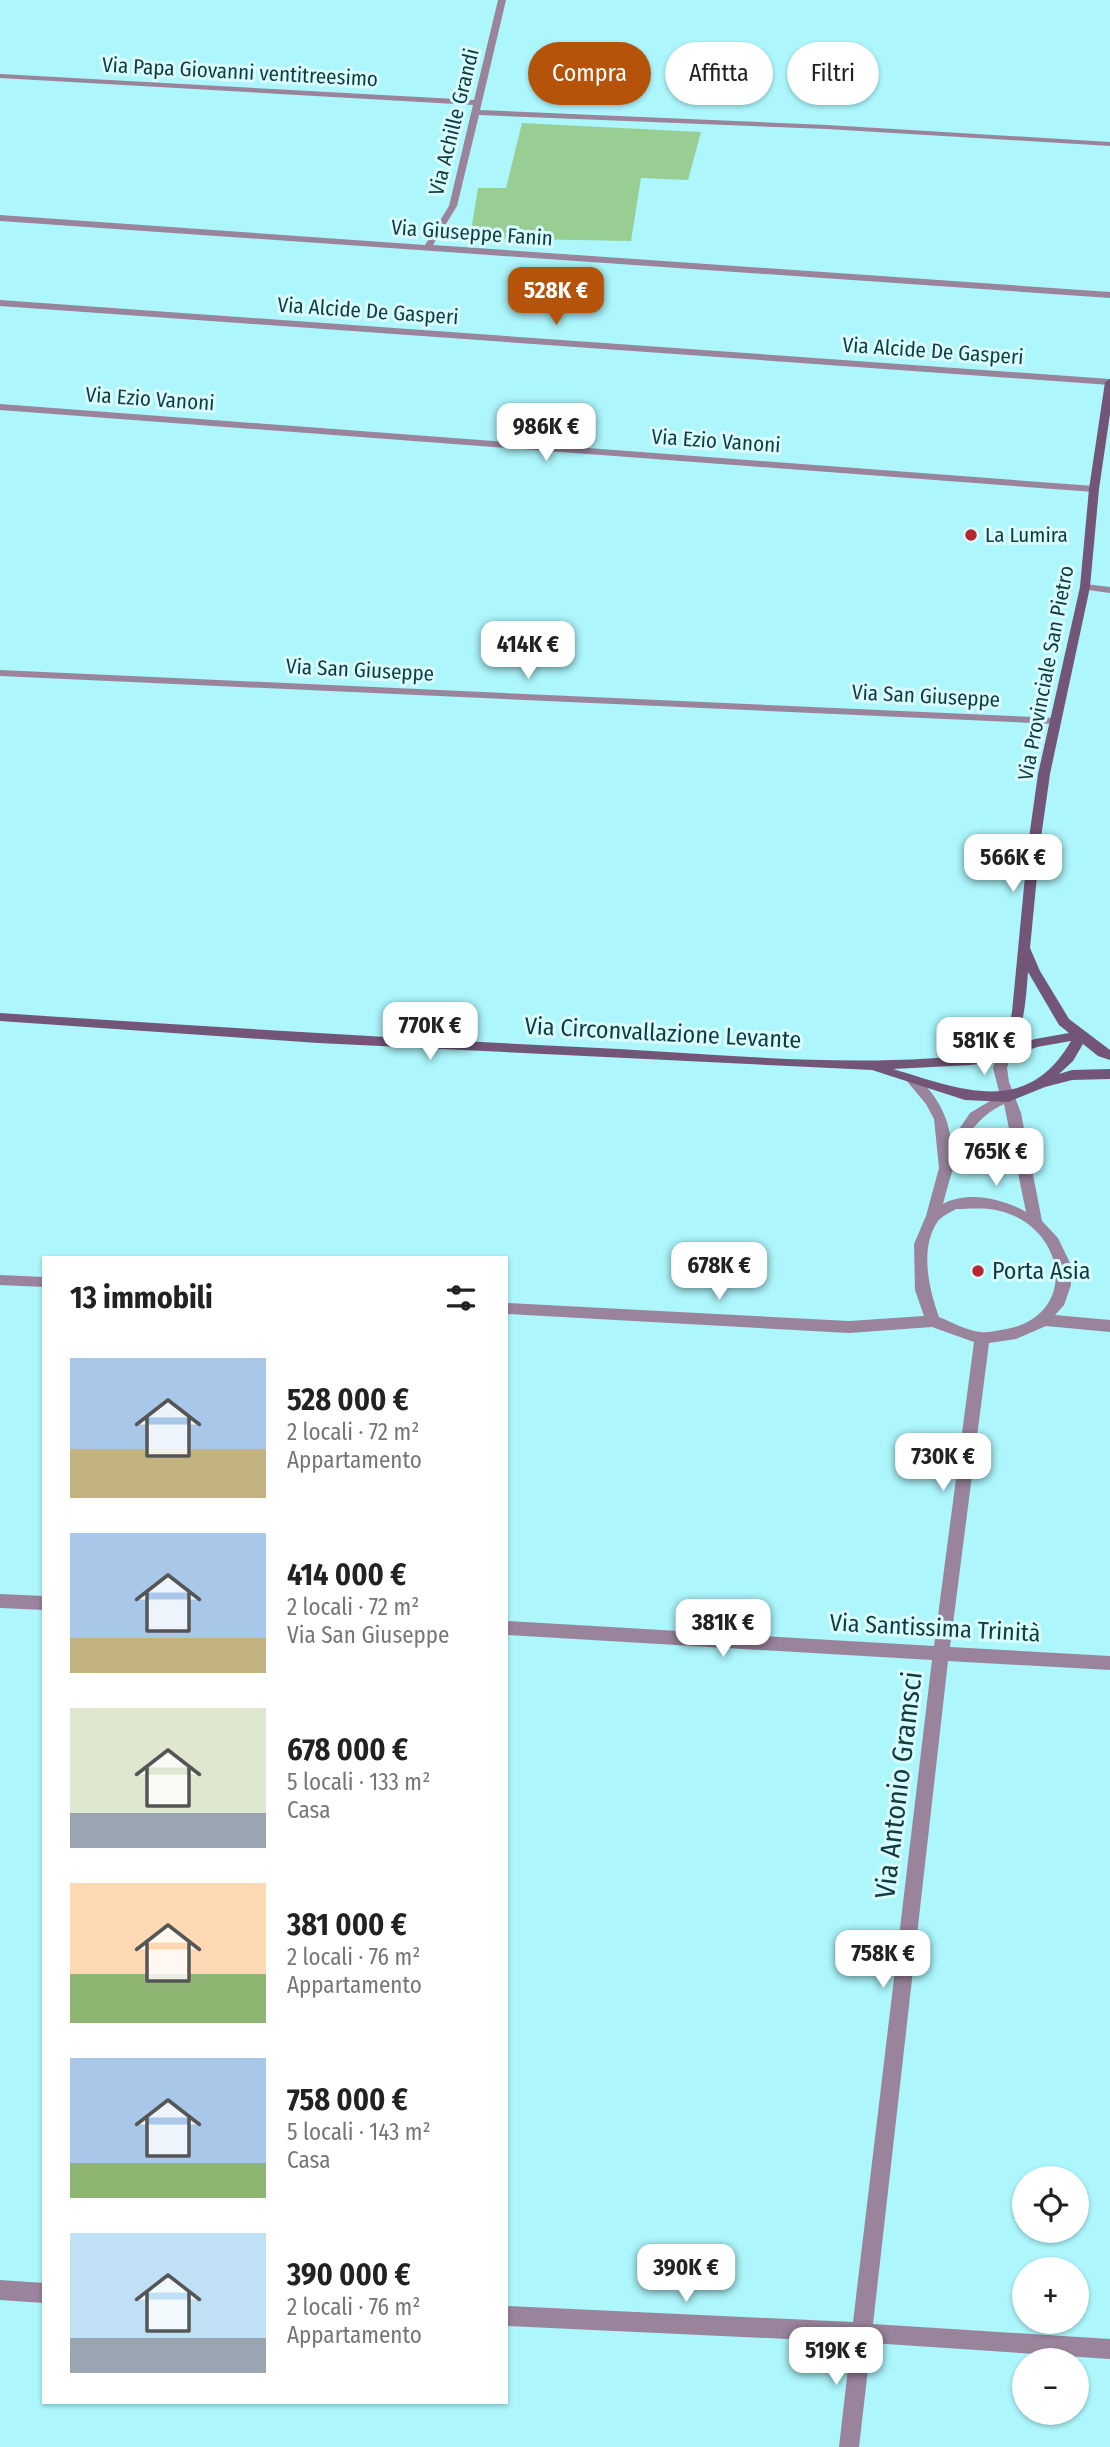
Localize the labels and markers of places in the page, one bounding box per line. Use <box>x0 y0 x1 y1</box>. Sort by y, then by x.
pin: 528K € <box>499 268 613 327</box>
pin: 986K € <box>489 404 603 463</box>
place label: La Lumira <box>985 522 1068 548</box>
marker: La Lumira <box>963 527 979 543</box>
pin: 414K € <box>471 622 585 681</box>
pin: 566K € <box>956 834 1070 894</box>
pin: 770K € <box>373 1002 487 1062</box>
pin: 581K € <box>927 1018 1041 1077</box>
pin: 765K € <box>939 1128 1053 1188</box>
pin: 678K € <box>662 1242 776 1302</box>
place label: Porta Asia <box>992 1257 1091 1285</box>
marker: Porta Asia <box>970 1263 986 1279</box>
pin: 730K € <box>886 1434 1000 1493</box>
pin: 381K € <box>666 1600 780 1659</box>
pin: 758K € <box>826 1930 940 1990</box>
pin: 390K € <box>629 2244 743 2304</box>
pin: 519K € <box>779 2328 893 2387</box>

